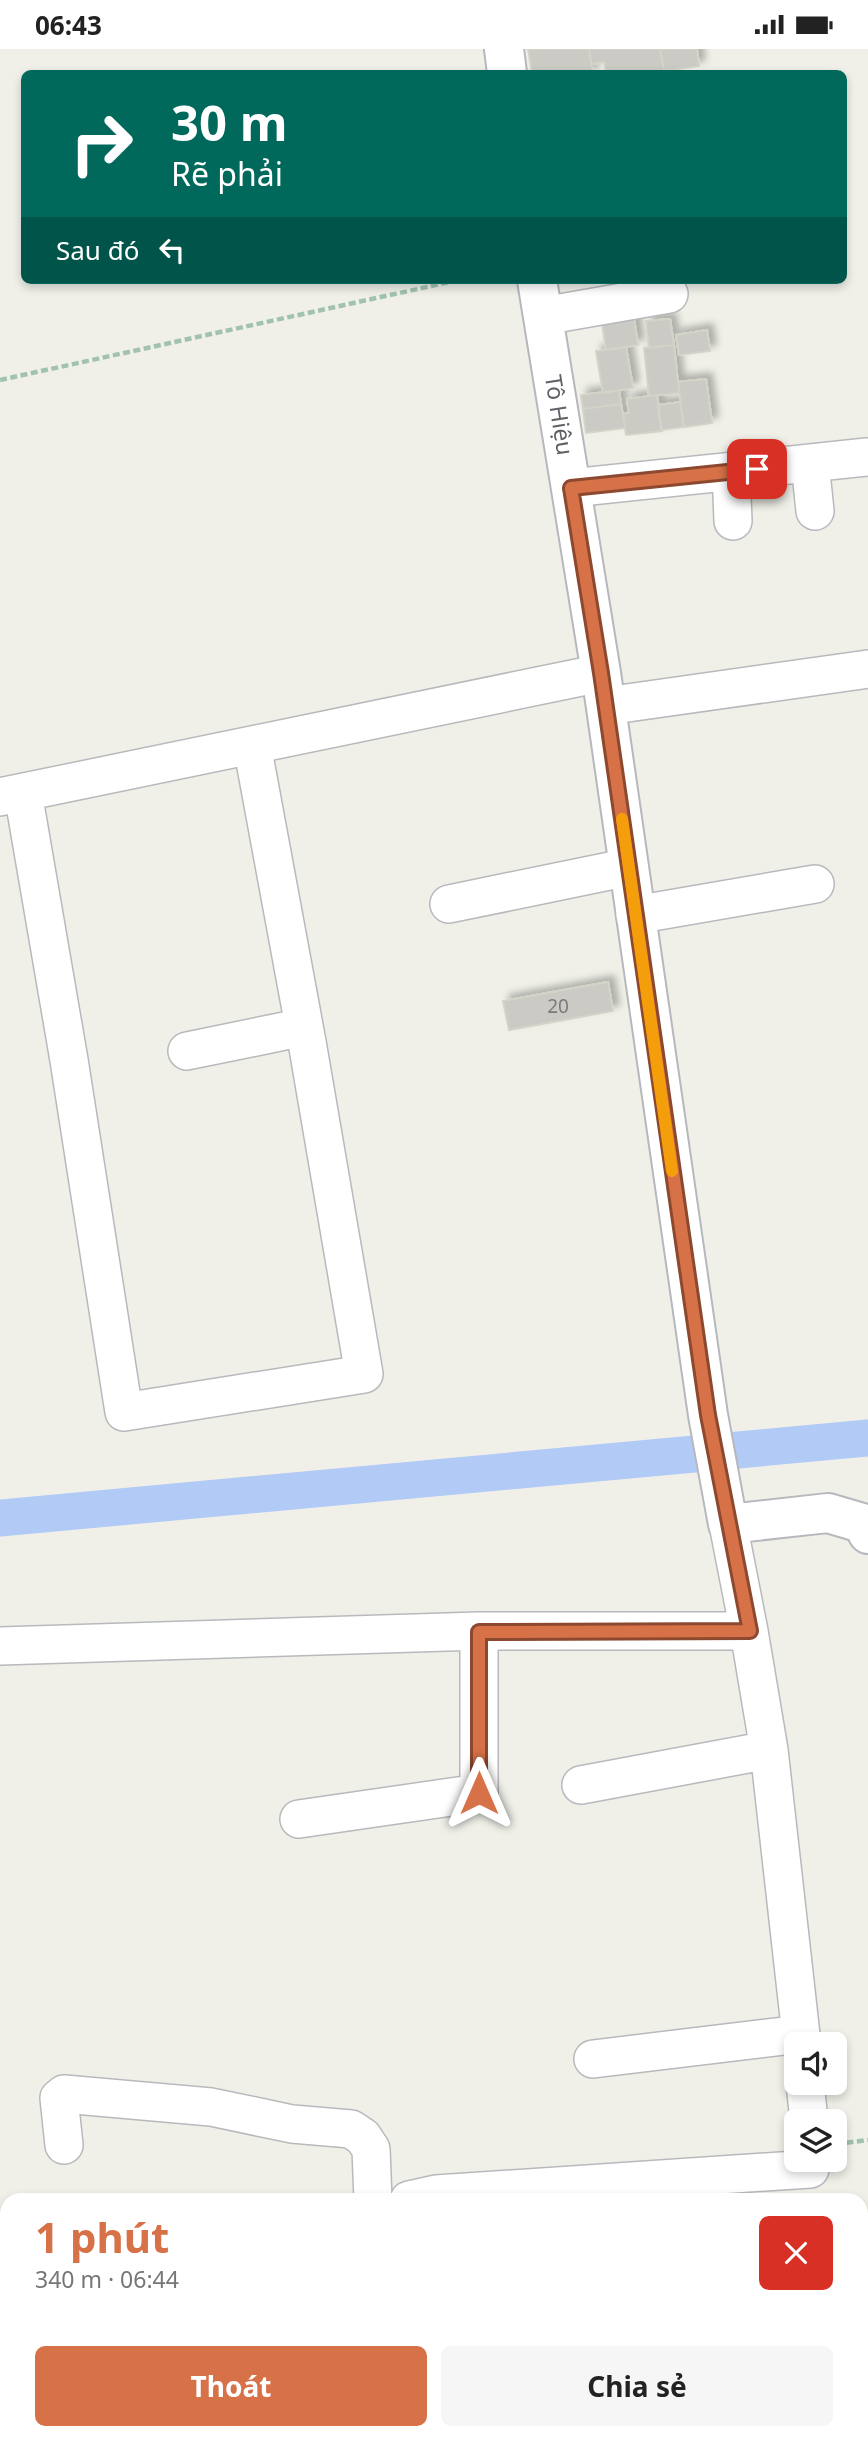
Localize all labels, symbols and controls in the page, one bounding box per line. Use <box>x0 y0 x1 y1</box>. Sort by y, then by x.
text: 06:43 <box>35 7 102 43</box>
text: 30 m <box>171 89 288 155</box>
icon: right <box>56 98 147 189</box>
text: Rẽ phải <box>171 152 283 195</box>
icon: left <box>153 231 191 269</box>
text: Sau đó <box>56 232 139 268</box>
street label: Tô Hiệu <box>538 372 582 457</box>
pin <box>727 439 787 499</box>
icon: arrive <box>738 450 776 488</box>
house number: 20 <box>547 993 569 1019</box>
position arrow <box>442 1756 516 1830</box>
map controls <box>784 2032 847 2172</box>
button: sound <box>784 2032 847 2095</box>
button: layers <box>784 2109 847 2172</box>
text: 1 phút <box>35 2208 169 2265</box>
button: close <box>759 2216 833 2290</box>
text: 340 m · 06:44 <box>35 2263 179 2295</box>
button: Thoát <box>35 2346 427 2426</box>
button: Chia sẻ <box>441 2346 833 2426</box>

